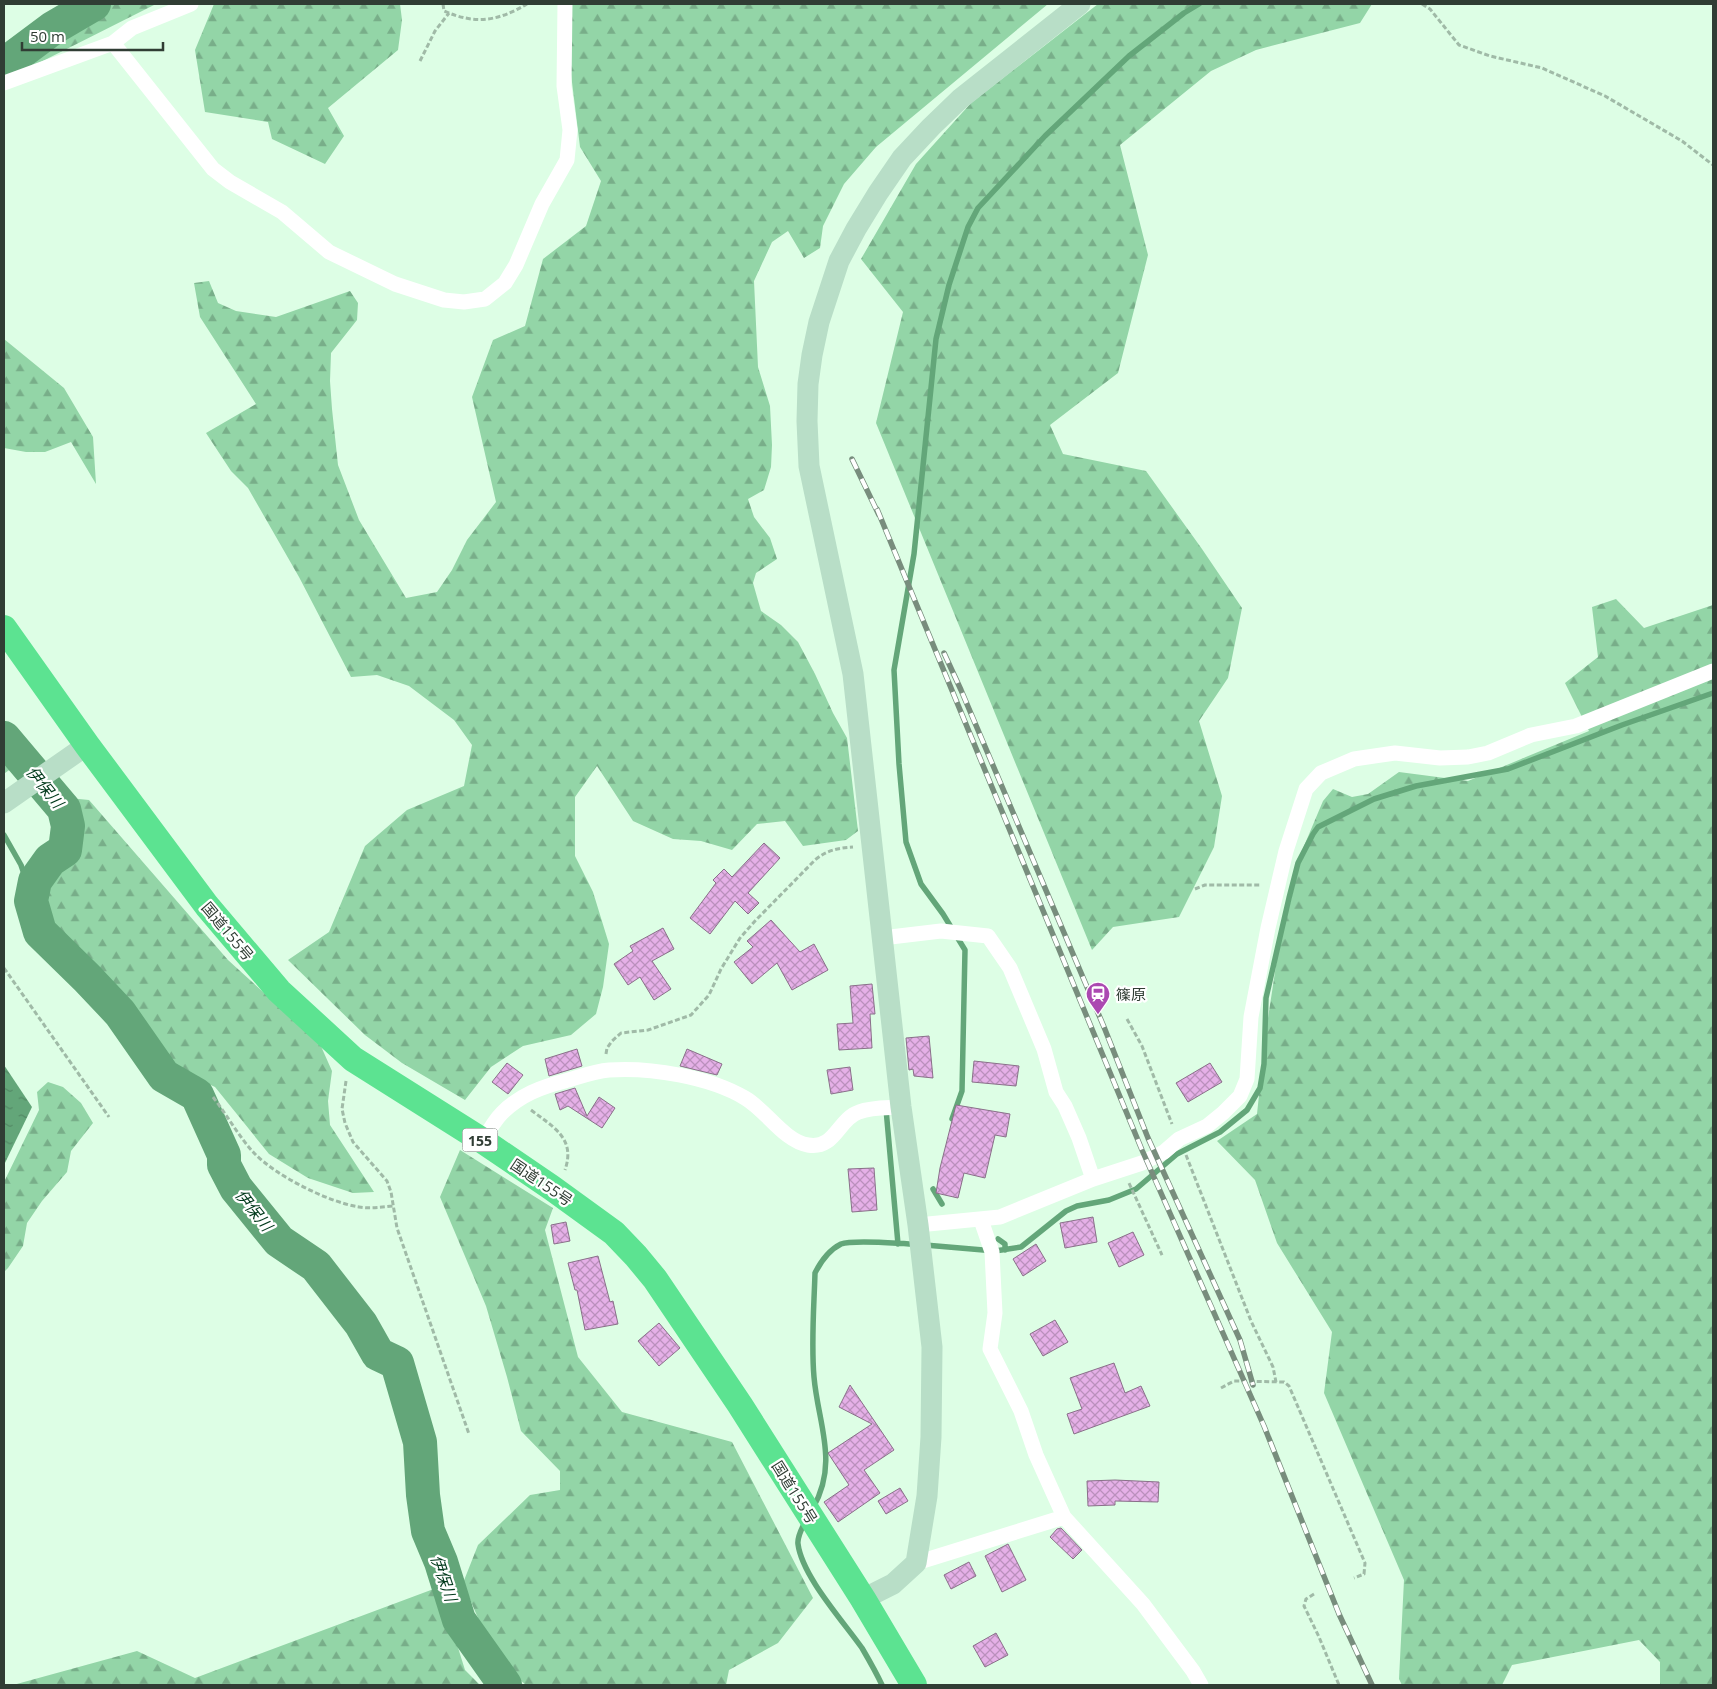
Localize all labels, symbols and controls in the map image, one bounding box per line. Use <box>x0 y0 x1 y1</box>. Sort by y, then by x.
scale bar <box>22 20 164 52</box>
text: 50 m <box>30 26 65 46</box>
water label: 伊保川 <box>21 761 70 814</box>
street label: 国道155号 <box>198 897 258 965</box>
station icon: 篠原 <box>1085 981 1111 1015</box>
place label: 篠原 <box>1116 984 1146 1004</box>
road number: 155 <box>462 1128 498 1152</box>
street label: 国道155号 <box>507 1154 577 1210</box>
water label: 伊保川 <box>230 1184 279 1237</box>
street label: 国道155号 <box>768 1457 822 1527</box>
water label: 伊保川 <box>426 1552 463 1606</box>

